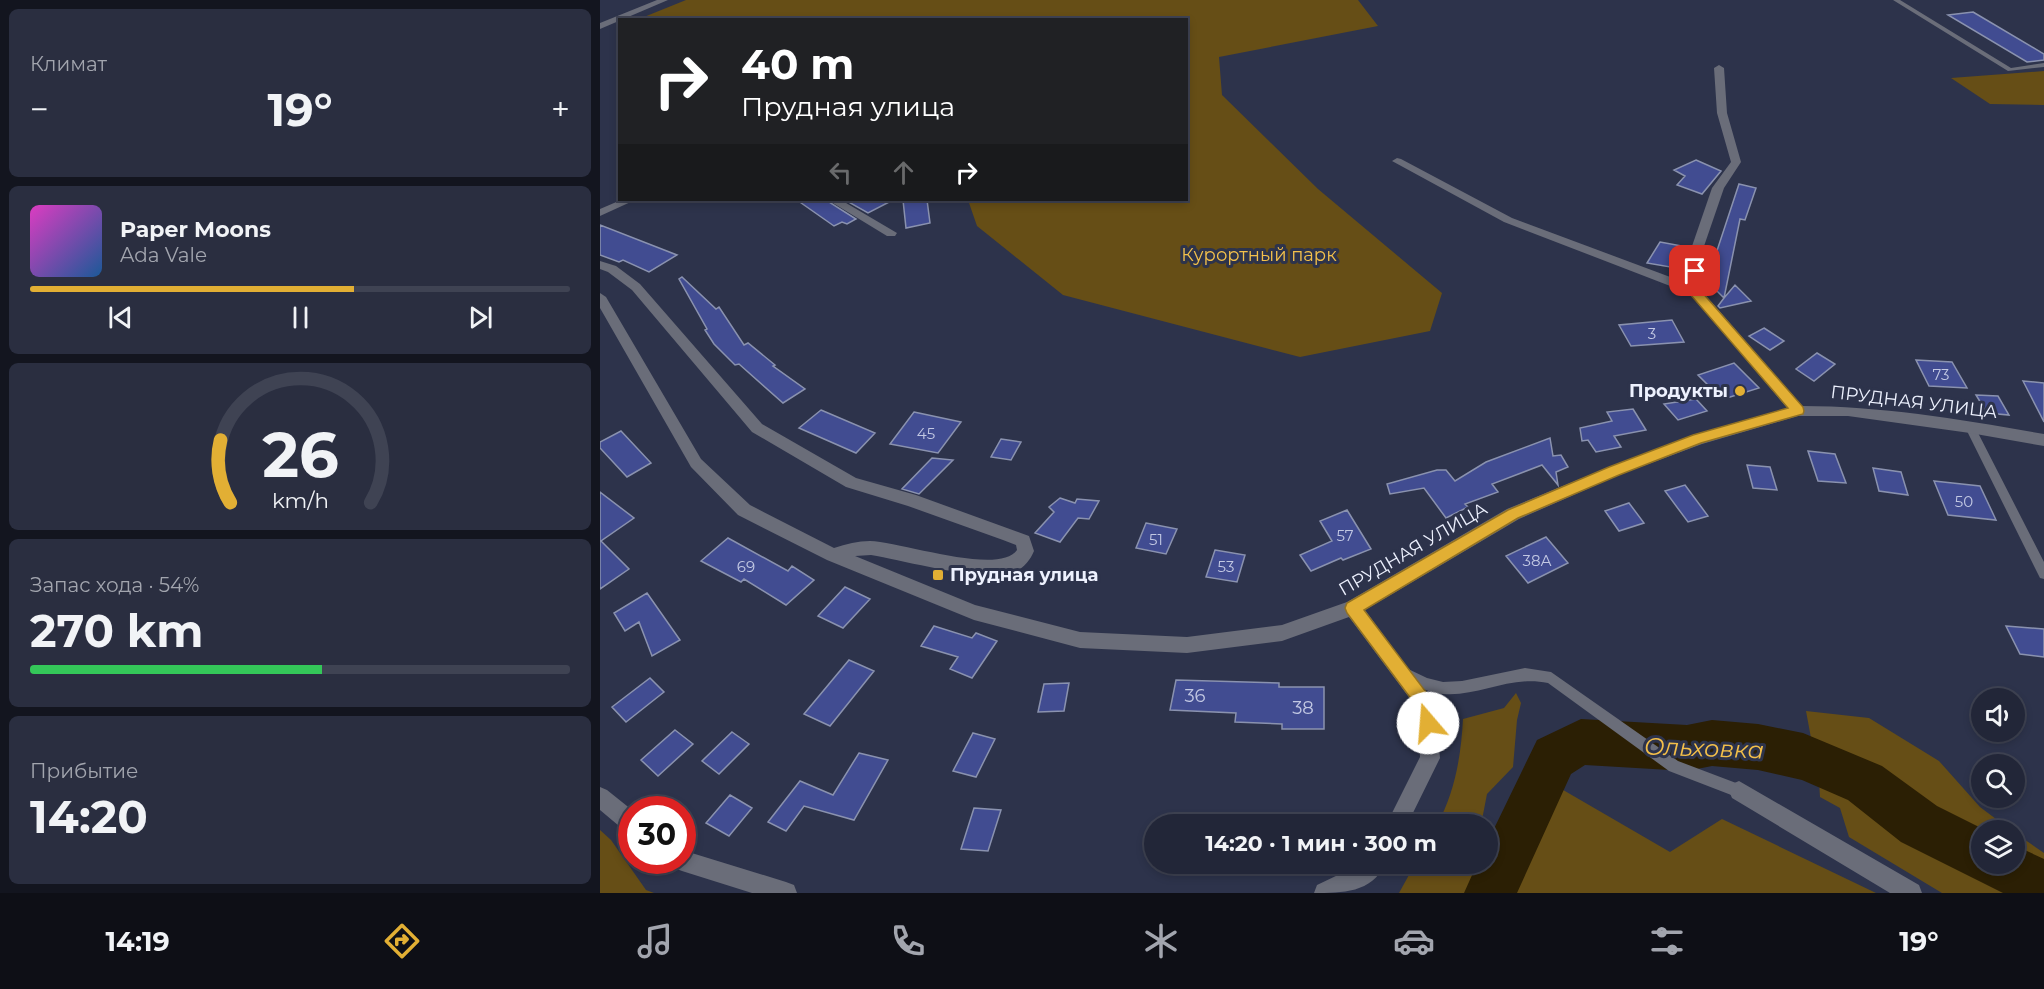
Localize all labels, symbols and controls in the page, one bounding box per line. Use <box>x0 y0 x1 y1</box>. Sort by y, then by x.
text: 40 m <box>741 38 854 90</box>
icon: right <box>642 42 720 120</box>
text: Климат <box>30 52 107 76</box>
text: 19° <box>267 82 333 137</box>
text: − <box>30 89 49 129</box>
text: + <box>551 89 570 129</box>
text: Прудная улица <box>741 90 955 123</box>
icon: left <box>824 156 857 189</box>
icon: ahead <box>887 156 920 189</box>
icon: right <box>950 156 983 189</box>
text: Paper Moons <box>120 216 271 243</box>
text: Ada Vale <box>120 243 207 267</box>
park label: Курортный парк <box>1181 244 1337 266</box>
pin <box>1669 245 1720 296</box>
icon: arrive <box>1678 254 1711 287</box>
icon: previous <box>104 301 137 334</box>
icon: pause <box>284 301 317 334</box>
icon: next <box>464 301 497 334</box>
house number: 3 <box>1648 324 1656 343</box>
house number: 73 <box>1932 365 1950 384</box>
place label: Продукты <box>1629 380 1728 402</box>
street label: ПРУДНАЯ УЛИЦА <box>1829 381 1999 423</box>
marker: Продукты <box>1733 384 1747 398</box>
text: 26 <box>262 418 338 494</box>
house number: 45 <box>917 424 935 443</box>
text: km/h <box>271 488 329 514</box>
house number: 50 <box>1955 492 1973 511</box>
street label: ПРУДНАЯ УЛИЦА <box>1335 497 1492 600</box>
house number: 57 <box>1336 526 1354 545</box>
house number: 51 <box>1149 530 1163 549</box>
house number: 38А <box>1522 551 1552 570</box>
house number: 69 <box>737 557 755 576</box>
house number: 53 <box>1218 557 1234 576</box>
place label: Прудная улица <box>950 564 1098 586</box>
marker: Прудная улица <box>931 568 945 582</box>
text: Запас хода · 54% <box>30 573 199 597</box>
text: 270 km <box>30 603 203 658</box>
house number: 36 <box>1184 685 1206 707</box>
map controls <box>1971 688 2025 874</box>
button: sound <box>1971 688 2025 742</box>
position arrow <box>1396 691 1460 755</box>
house number: 38 <box>1292 697 1314 719</box>
water label: Ольховка <box>1643 731 1765 765</box>
button: search <box>1971 754 2025 808</box>
text: Прибытие <box>30 759 138 783</box>
text: 14:20 <box>30 789 148 844</box>
speed limit sign: 30 <box>618 796 696 874</box>
button: layers <box>1971 820 2025 874</box>
text: 14:20 · 1 мин · 300 m <box>1205 830 1437 857</box>
icon: directions <box>381 920 423 962</box>
icon: music <box>634 920 676 962</box>
icon: phone <box>887 920 929 962</box>
icon: climate <box>1140 920 1182 962</box>
icon: car <box>1393 920 1435 962</box>
icon: filters <box>1646 920 1688 962</box>
text: 14:19 <box>106 925 170 958</box>
text: 19° <box>1899 925 1938 958</box>

